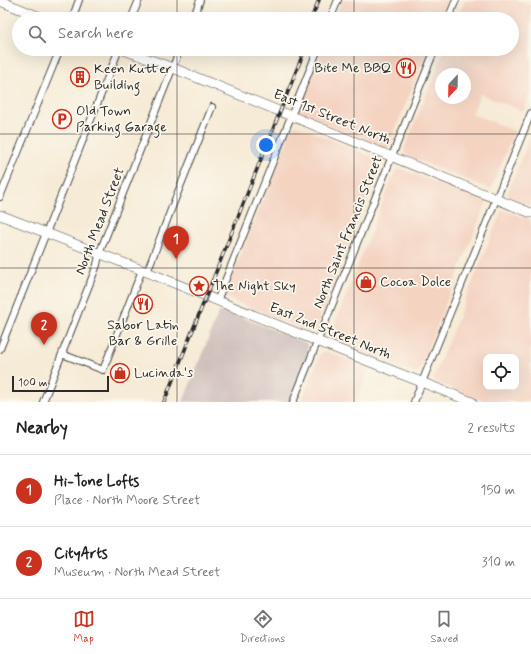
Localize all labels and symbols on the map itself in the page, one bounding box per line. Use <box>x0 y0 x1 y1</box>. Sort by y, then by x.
restaurant icon: Bite Me BBQ <box>395 57 417 79</box>
place label: Bite Me BBQ <box>314 59 392 77</box>
place label: Keen Kutter Building <box>94 60 172 96</box>
building icon: Keen Kutter Building <box>69 66 91 88</box>
north arrow <box>435 68 471 104</box>
street label: East 1st Street North <box>271 85 394 149</box>
place label: Old Town Parking Garage <box>76 102 167 138</box>
parking icon: Old Town Parking Garage <box>51 108 73 130</box>
your location <box>256 135 276 155</box>
street label: North Saint Francis Street <box>309 153 387 311</box>
street label: North Mead Street <box>71 164 129 277</box>
pin: 1 <box>163 226 189 259</box>
shop icon: Cocoa Dolce <box>355 271 377 293</box>
place label: Cocoa Dolce <box>380 273 451 291</box>
place icon: The Night Sky <box>188 275 210 297</box>
place label: The Night Sky <box>213 277 296 295</box>
restaurant icon: Sabor Latin Bar & Grille <box>132 293 154 315</box>
street label: East 2nd Street North <box>266 298 394 364</box>
pin: 2 <box>31 312 57 345</box>
place label: Sabor Latin Bar & Grille <box>107 316 179 350</box>
shop icon: Lucinda's <box>109 362 131 384</box>
place label: Lucinda's <box>134 364 193 382</box>
scale bar <box>12 374 109 393</box>

